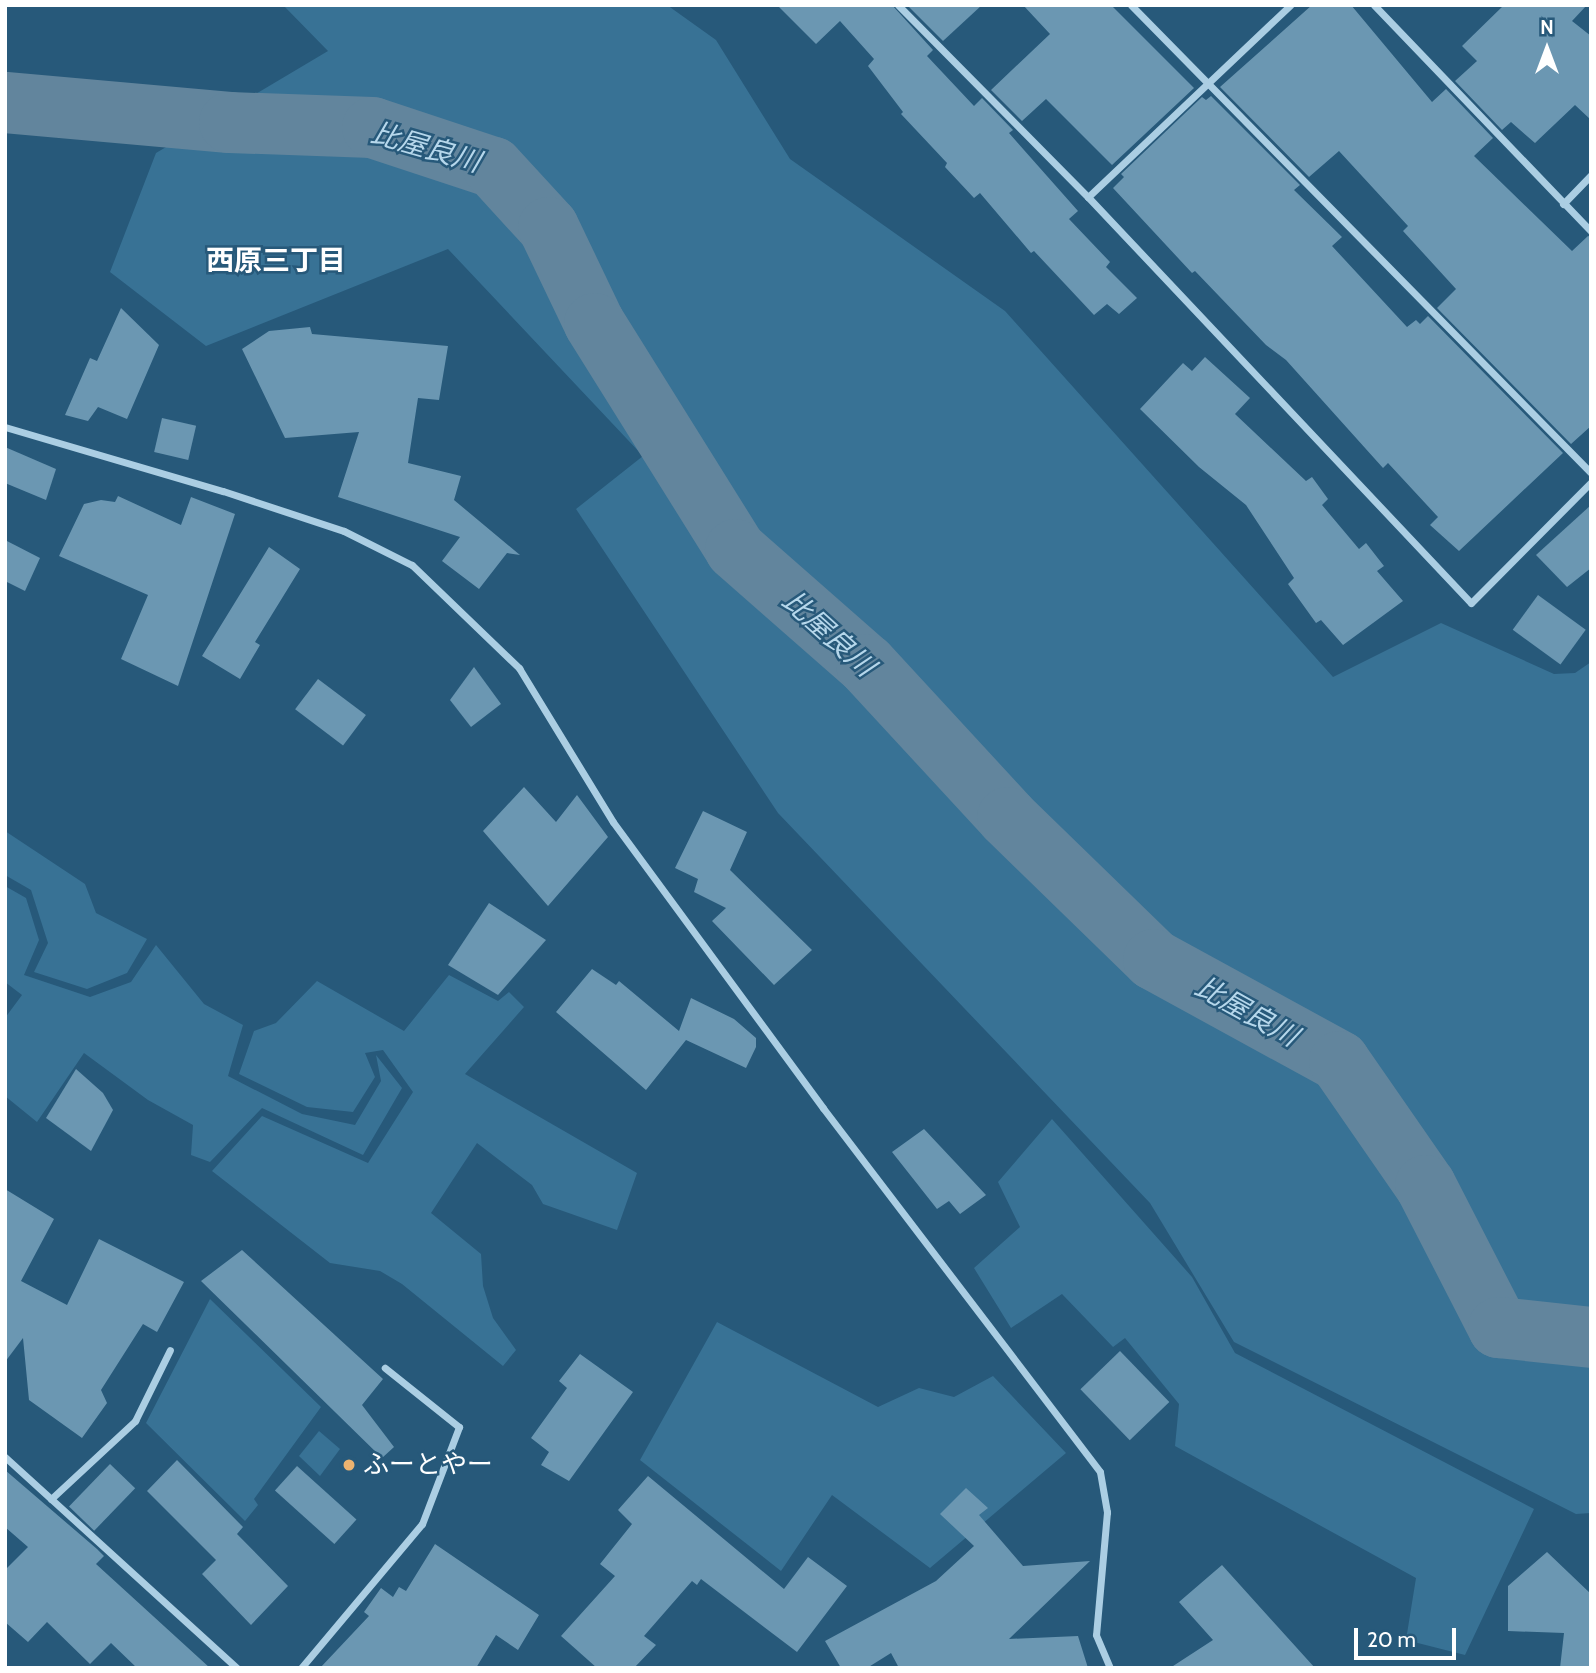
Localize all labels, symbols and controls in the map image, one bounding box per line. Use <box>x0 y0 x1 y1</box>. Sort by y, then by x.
north arrow <box>1512 14 1582 84</box>
text: N <box>1540 16 1554 39</box>
water label: 比屋良川 <box>368 115 484 179</box>
district label: 西原三丁目 <box>206 243 346 277</box>
water label: 比屋良川 <box>776 583 882 683</box>
water label: 比屋良川 <box>1190 969 1304 1053</box>
place label: ふーとやー <box>363 1449 493 1481</box>
marker: ふーとやー <box>341 1457 357 1473</box>
scale bar <box>1358 1614 1460 1658</box>
text: 20 m <box>1367 1627 1416 1652</box>

